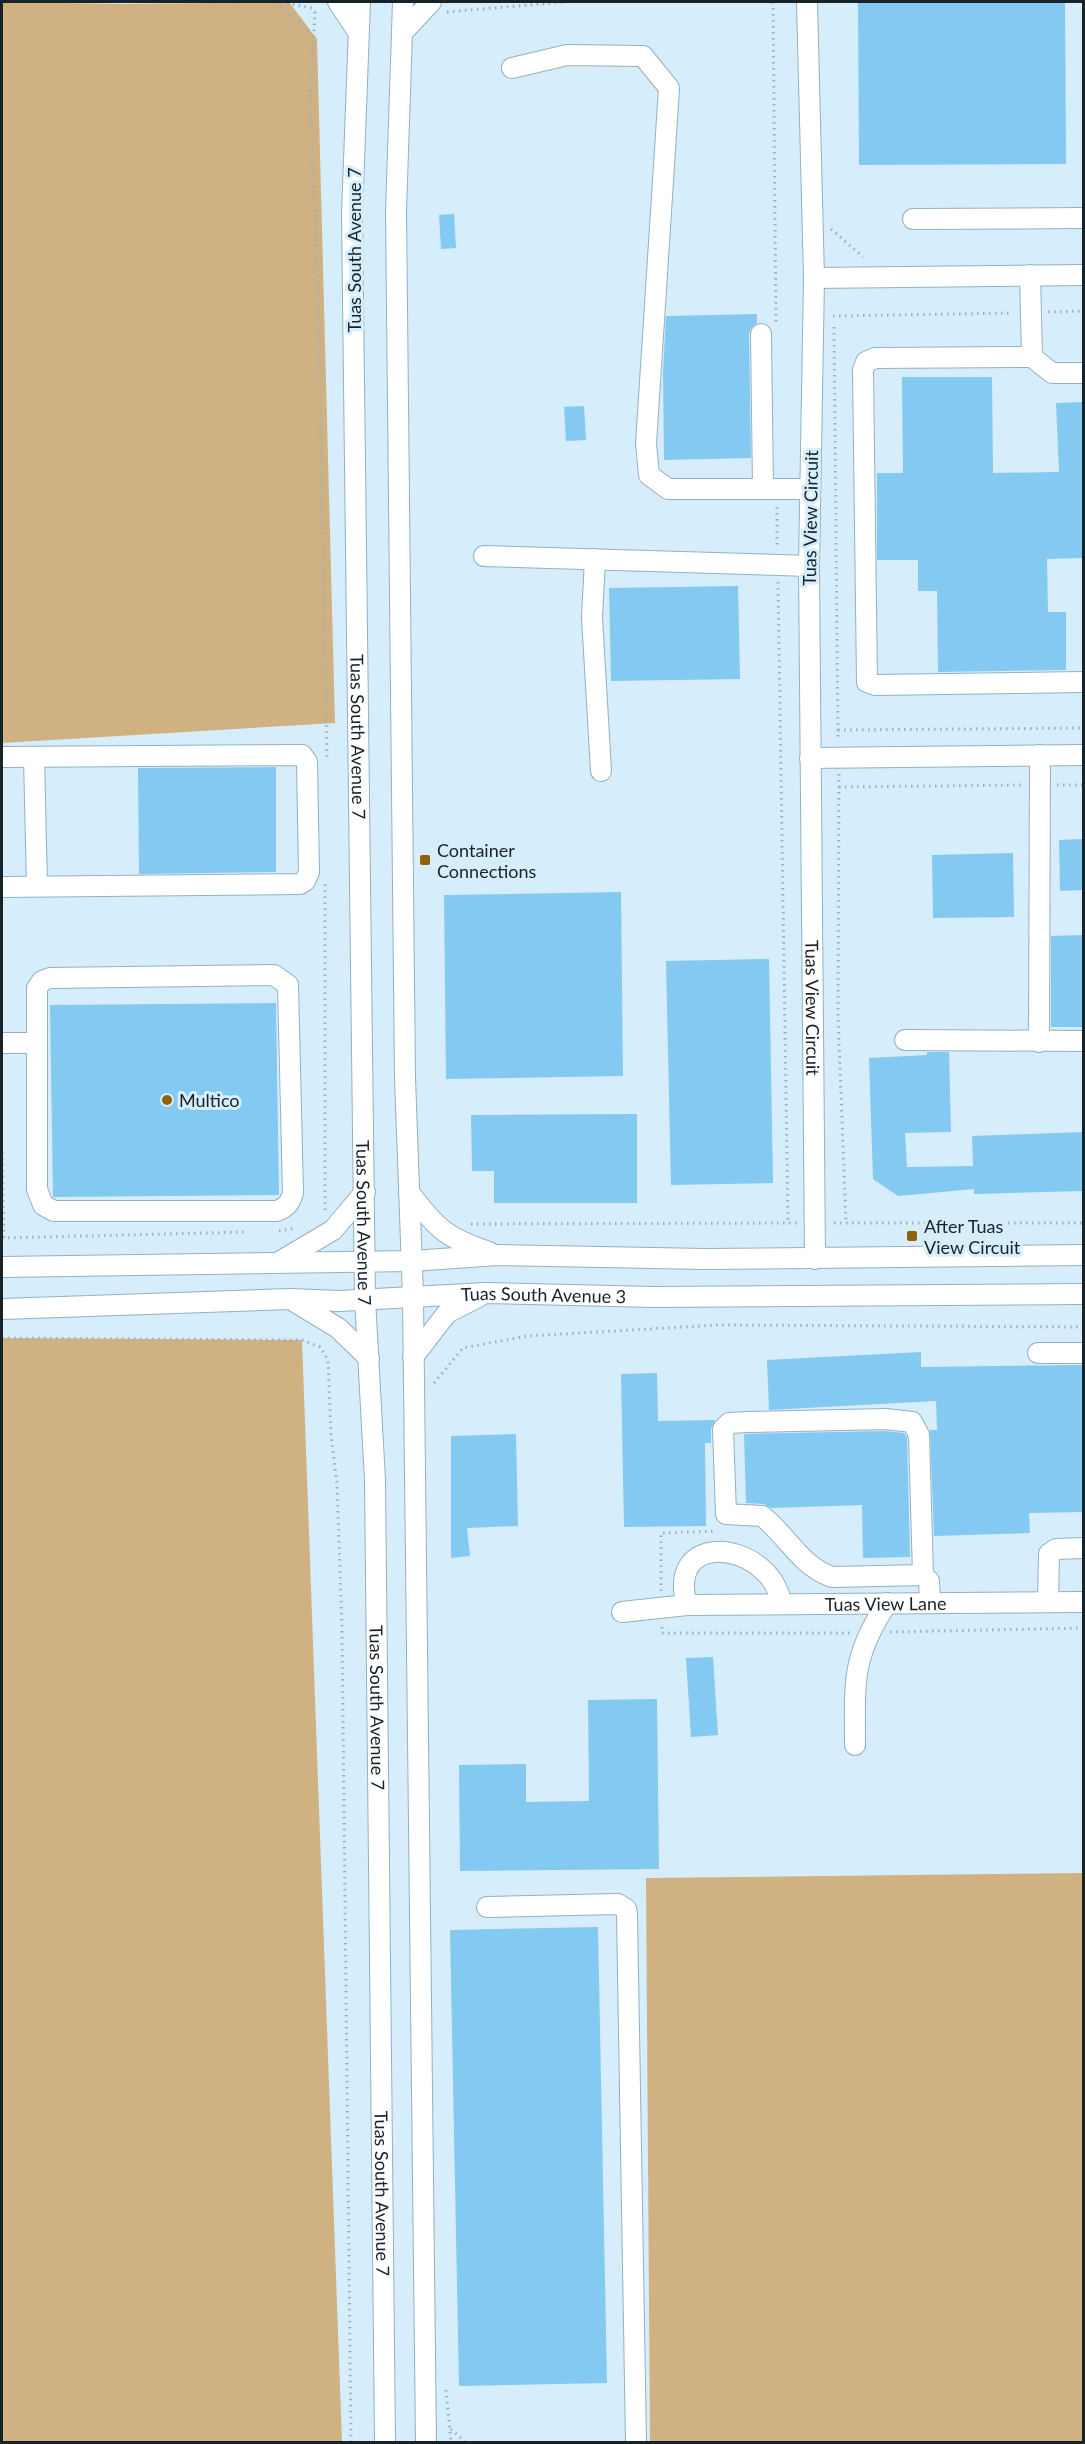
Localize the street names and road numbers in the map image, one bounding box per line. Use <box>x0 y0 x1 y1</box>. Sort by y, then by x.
street label: Tuas South Avenue 7 <box>343 167 365 333</box>
street label: Tuas View Circuit <box>798 449 822 586</box>
street label: Tuas South Avenue 7 <box>346 654 370 820</box>
street label: Tuas View Circuit <box>801 940 824 1076</box>
street label: Tuas South Avenue 7 <box>352 1140 376 1306</box>
street label: Tuas South Avenue 3 <box>460 1282 626 1307</box>
street label: Tuas View Lane <box>825 1592 947 1615</box>
street label: Tuas South Avenue 7 <box>366 1625 389 1790</box>
street label: Tuas South Avenue 7 <box>371 2111 394 2276</box>

